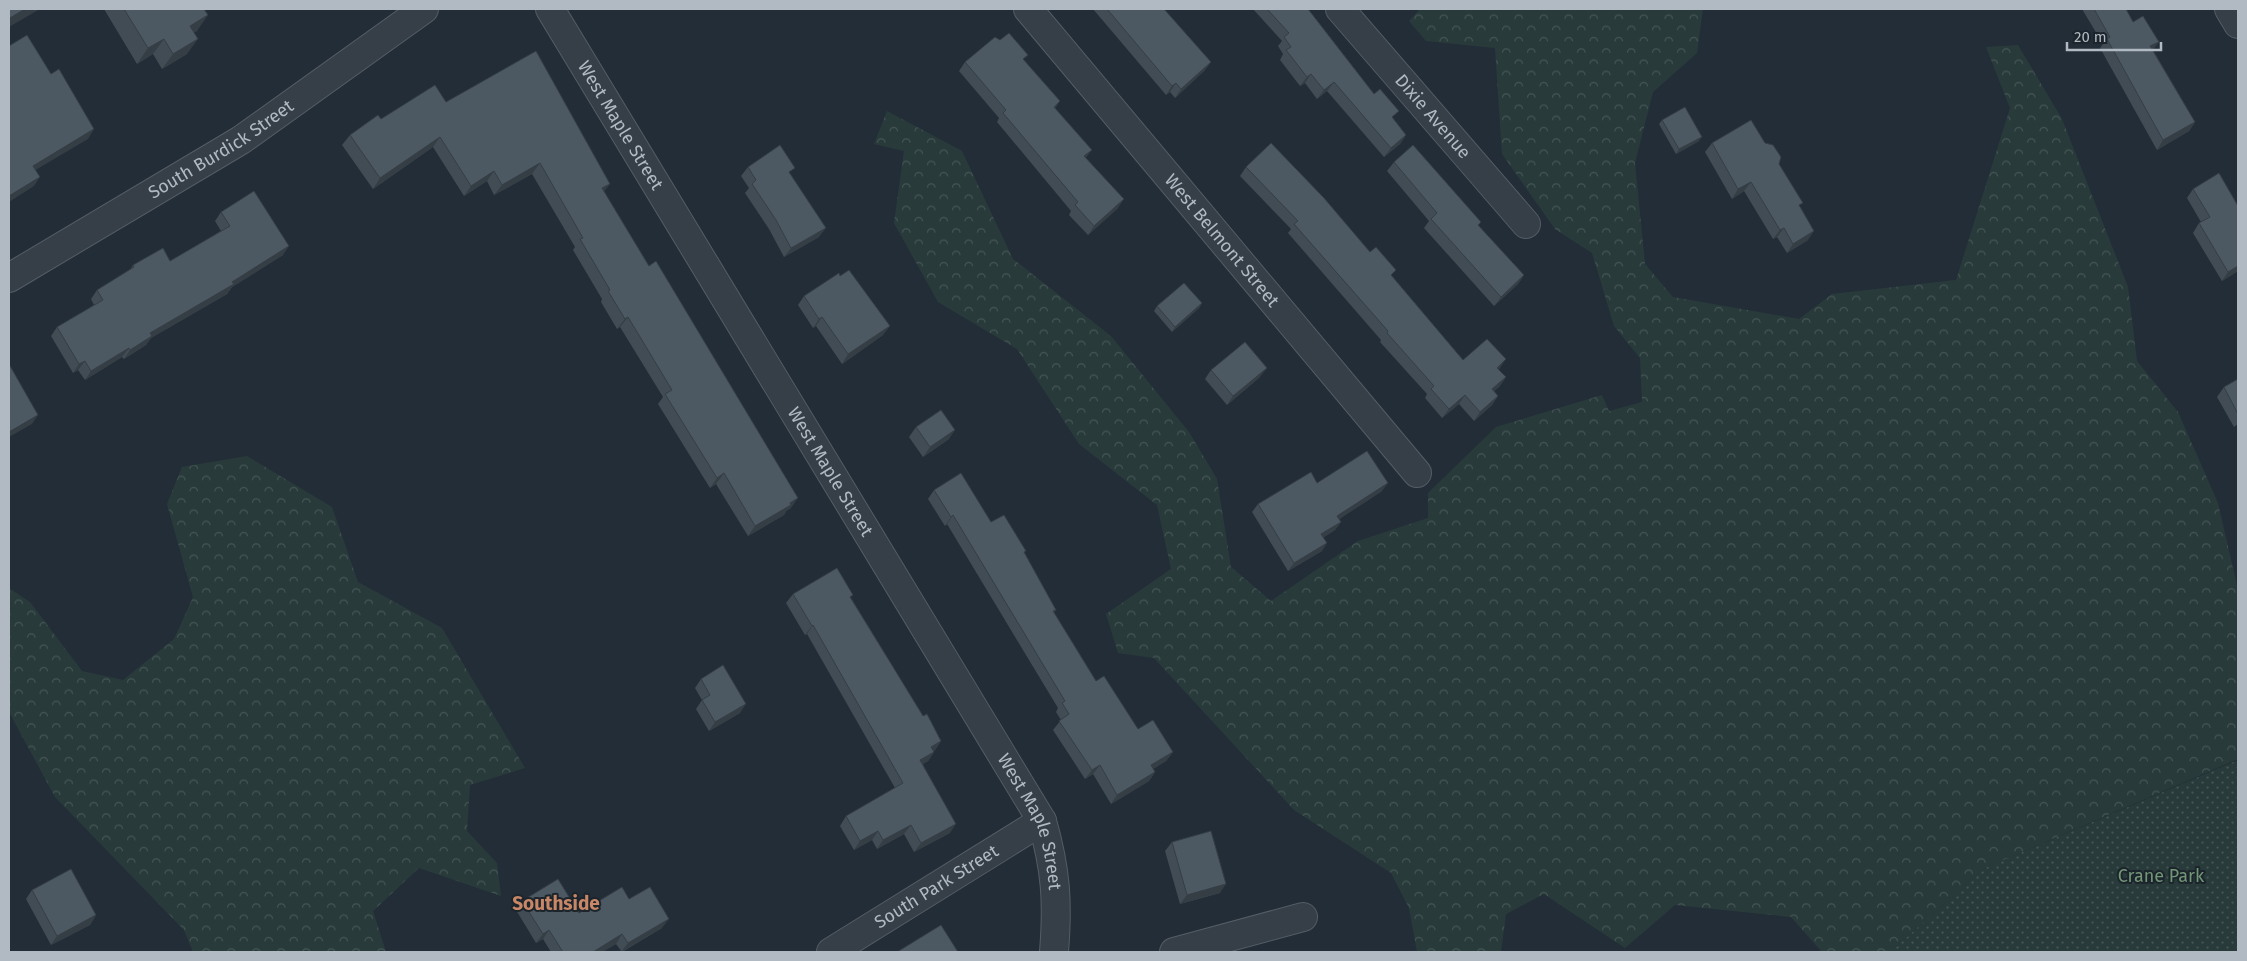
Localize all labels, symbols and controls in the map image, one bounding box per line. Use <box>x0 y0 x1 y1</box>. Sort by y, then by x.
scale bar <box>2067 20 2161 52</box>
text: 20 m <box>2074 28 2107 46</box>
street label: West Maple Street <box>573 57 668 194</box>
street label: Dixie Avenue <box>1390 70 1476 163</box>
street label: South Burdick Street <box>144 95 298 204</box>
street label: West Belmont Street <box>1160 169 1284 312</box>
street label: West Maple Street <box>783 403 878 541</box>
street label: West Maple Street <box>993 749 1066 891</box>
street label: South Park Street <box>870 840 1003 933</box>
park label: Crane Park <box>2118 865 2205 887</box>
district label: Southside <box>512 892 600 915</box>

